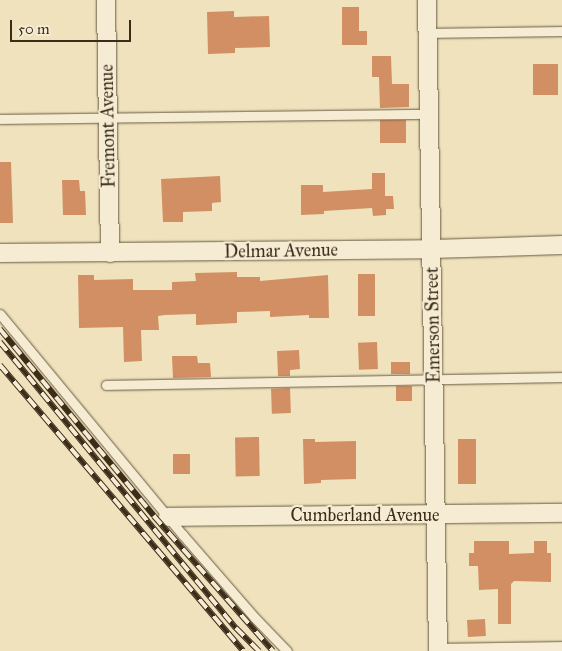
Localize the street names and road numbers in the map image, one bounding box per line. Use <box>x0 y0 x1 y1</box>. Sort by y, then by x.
street label: Fremont Avenue <box>96 64 120 188</box>
street label: Delmar Avenue <box>224 239 338 263</box>
street label: Emerson Street <box>421 267 445 383</box>
street label: Cumberland Avenue <box>291 504 439 526</box>

